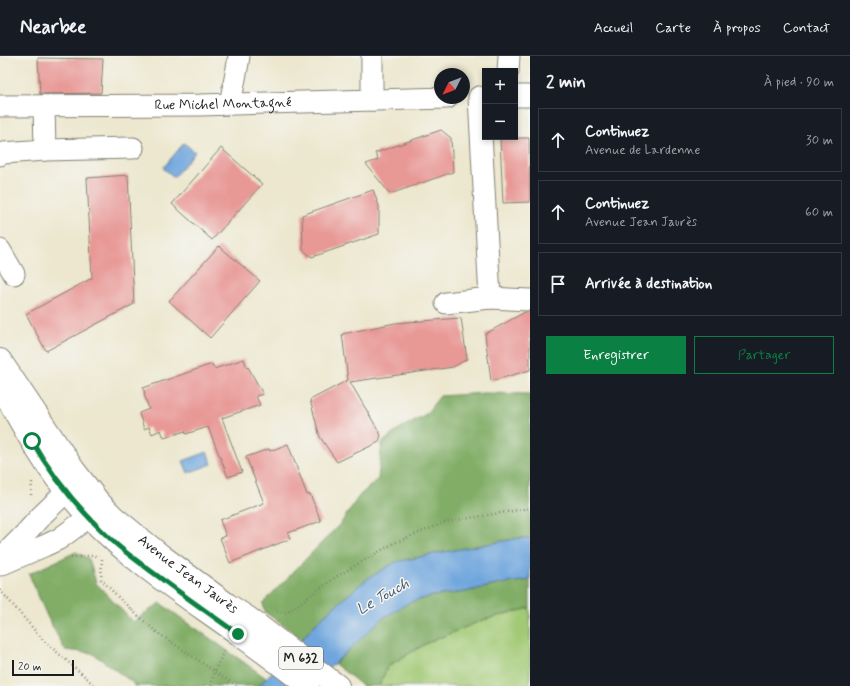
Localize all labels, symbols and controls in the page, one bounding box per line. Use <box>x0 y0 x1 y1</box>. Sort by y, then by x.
text: Nearbee <box>20 15 86 40</box>
text: Accueil <box>594 19 633 37</box>
text: Carte <box>655 19 691 37</box>
text: À propos <box>713 19 761 37</box>
text: Contact <box>783 19 830 37</box>
north arrow <box>434 68 470 104</box>
map controls <box>482 68 518 140</box>
button: + <box>482 68 518 104</box>
text: 2 min <box>546 71 586 93</box>
text: À pied · 90 m <box>764 74 834 91</box>
street label: Rue Michel Montagné <box>154 93 292 114</box>
button: − <box>482 104 518 140</box>
text: Continuez <box>585 122 649 142</box>
icon: ahead <box>547 129 569 151</box>
text: 30 m <box>806 132 833 149</box>
text: Avenue de Lardenne <box>585 142 700 159</box>
text: Continuez <box>585 194 649 214</box>
icon: ahead <box>547 201 569 223</box>
text: 60 m <box>805 204 833 221</box>
text: Avenue Jean Jaurès <box>585 214 697 231</box>
icon: arrive <box>547 273 569 295</box>
text: Arrivée à destination <box>585 274 712 294</box>
button: Enregistrer <box>546 336 686 374</box>
button: Partager <box>694 336 834 374</box>
route start <box>23 432 41 450</box>
street label: Avenue Jean Jaurès <box>134 531 241 618</box>
water label: Le Touch <box>353 574 413 620</box>
route end <box>229 625 247 643</box>
road number: M 632 <box>279 647 323 669</box>
scale bar <box>12 658 74 677</box>
text: 20 m <box>18 660 41 674</box>

